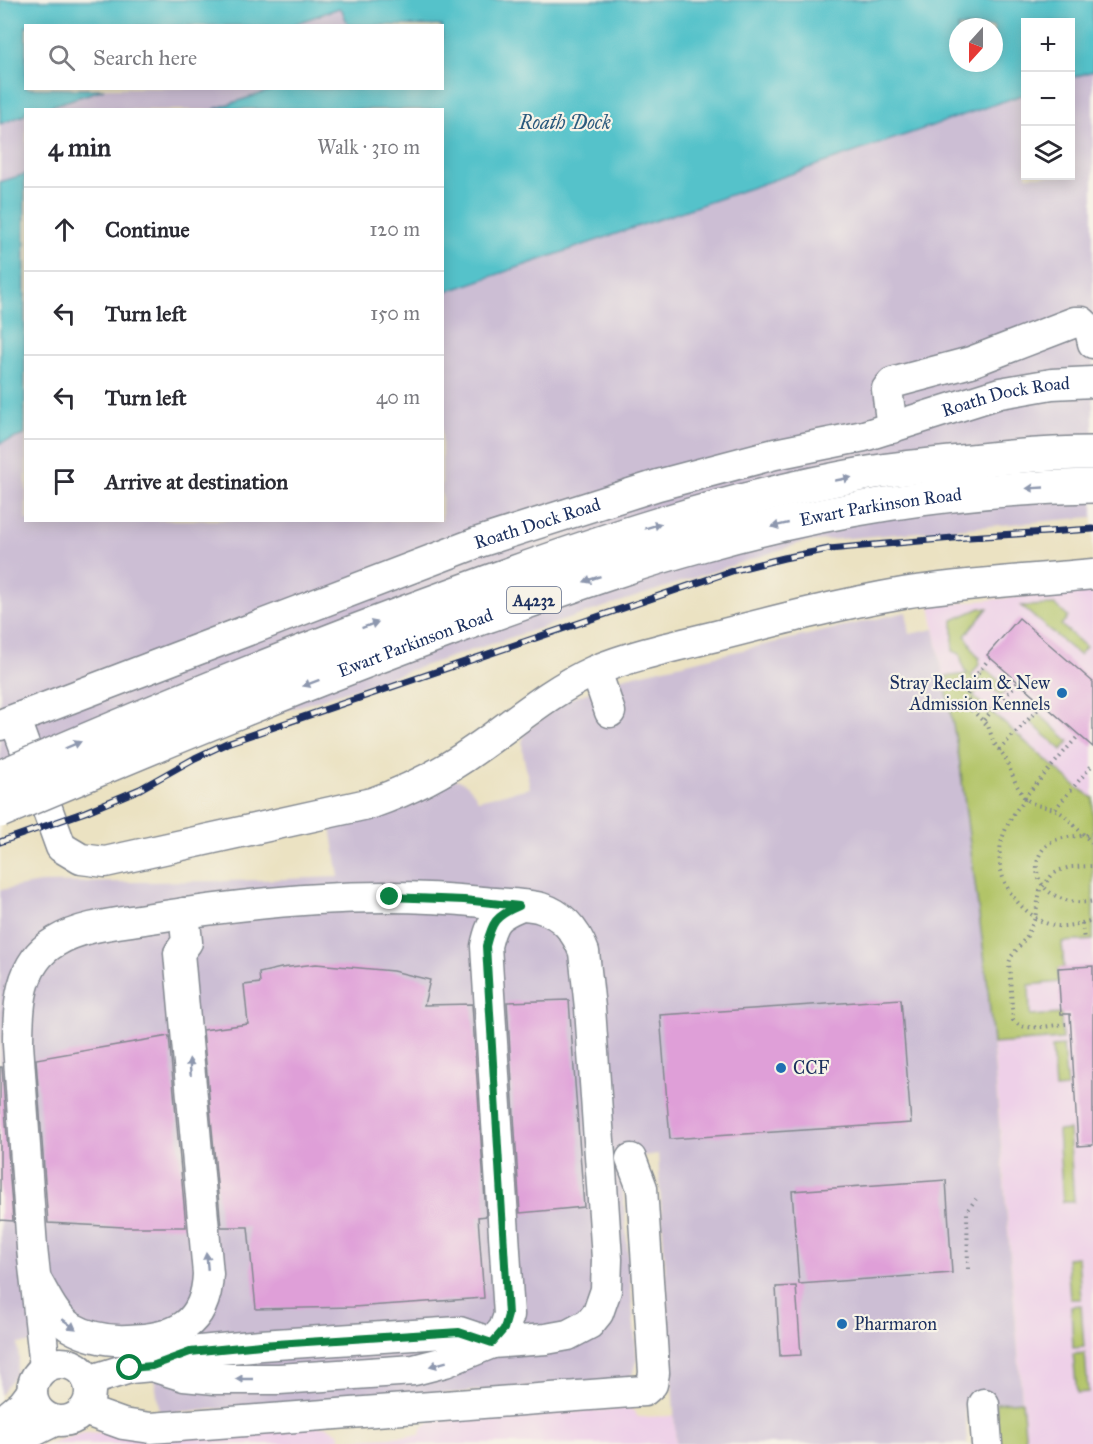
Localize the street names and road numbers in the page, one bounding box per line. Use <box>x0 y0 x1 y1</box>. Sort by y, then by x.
street label: Roath Dock Road <box>939 372 1070 422</box>
street label: Ewart Parkinson Road <box>797 483 963 531</box>
street label: Roath Dock Road <box>471 493 603 554</box>
road number: A4232 <box>507 587 561 613</box>
street label: Ewart Parkinson Road <box>334 604 496 682</box>

